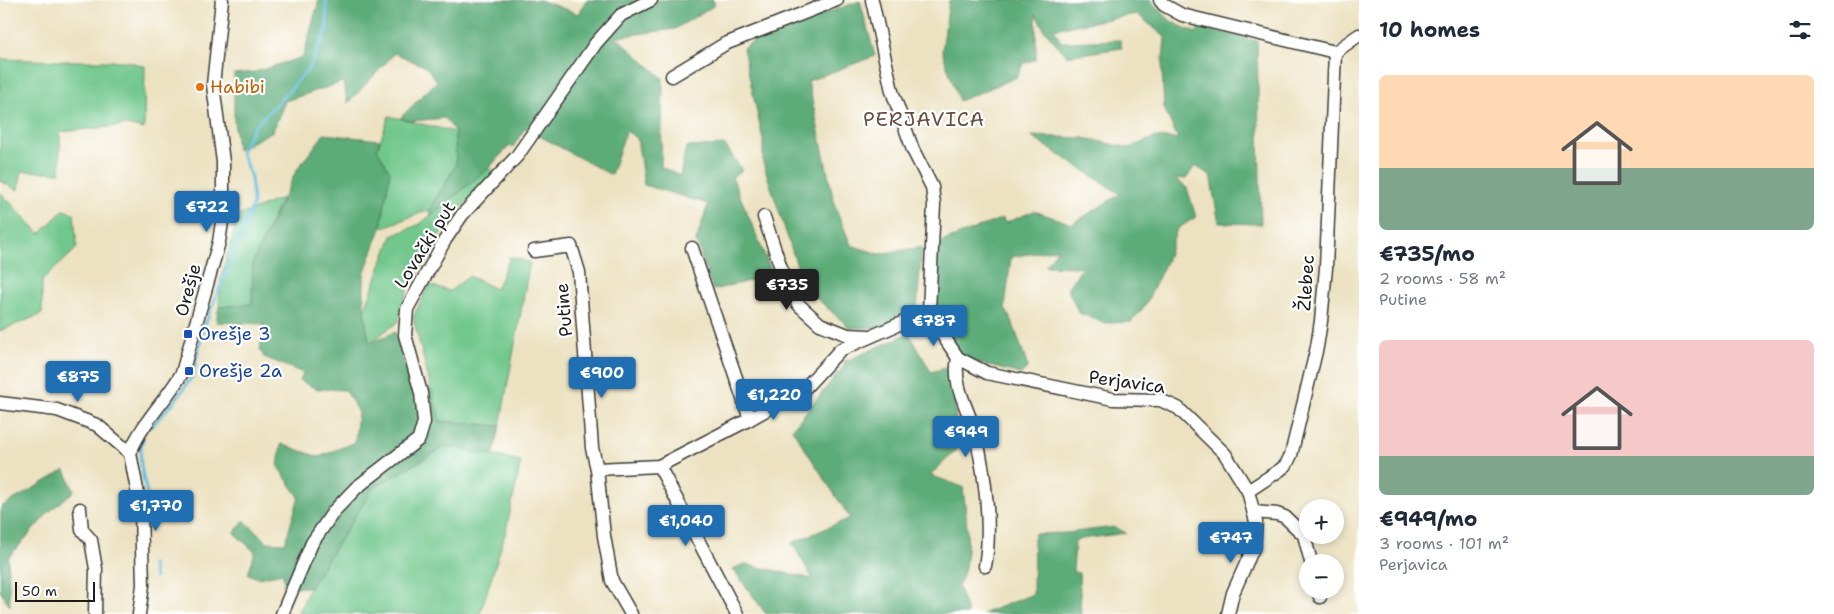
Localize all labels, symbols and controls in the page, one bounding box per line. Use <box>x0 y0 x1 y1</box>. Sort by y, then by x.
text: 10 homes <box>1379 16 1480 44</box>
icon: filters <box>1786 16 1814 44</box>
place label: Habibi <box>210 75 265 99</box>
marker: Habibi <box>194 81 206 93</box>
district label: PERJAVICA <box>863 106 985 132</box>
icon: home <box>1552 108 1642 198</box>
pin: €722 <box>177 190 237 233</box>
text: €722 <box>185 196 229 217</box>
street label: Lovački put <box>389 197 461 293</box>
text: €735/mo <box>1379 240 1475 268</box>
street label: Žlebec <box>1292 254 1320 312</box>
street label: Orešje <box>169 261 207 319</box>
pin: €735 <box>757 268 817 311</box>
text: 2 rooms · 58 m² <box>1379 268 1506 289</box>
text: €735 <box>766 274 808 295</box>
street label: Putine <box>550 282 578 338</box>
text: Putine <box>1379 289 1427 310</box>
pin: €787 <box>904 304 964 347</box>
text: €787 <box>912 310 956 331</box>
place label: Orešje 3 <box>198 322 271 346</box>
marker: Orešje 3 <box>182 328 194 340</box>
pin: €900 <box>572 356 632 399</box>
place label: Orešje 2a <box>199 359 282 383</box>
pin: €875 <box>48 360 108 403</box>
text: €900 <box>580 362 624 383</box>
marker: Orešje 2a <box>183 365 195 377</box>
street label: Perjavica <box>1087 365 1167 399</box>
text: €875 <box>57 366 99 387</box>
icon: home <box>1552 373 1642 463</box>
pin: €1,220 <box>733 378 815 421</box>
text: €1,220 <box>747 384 801 405</box>
pin: €949 <box>936 416 996 458</box>
text: €949 <box>944 421 988 442</box>
pin: €1,770 <box>115 490 197 532</box>
text: €1,770 <box>130 495 182 516</box>
map controls <box>1299 499 1344 599</box>
button: + <box>1299 499 1344 544</box>
pin: €1,040 <box>645 504 727 547</box>
text: €949/mo <box>1379 505 1478 533</box>
text: €1,040 <box>659 510 713 531</box>
pin: €747 <box>1201 522 1261 564</box>
text: €747 <box>1209 527 1253 548</box>
text: 3 rooms · 101 m² <box>1379 533 1509 554</box>
button: − <box>1299 554 1344 599</box>
text: Perjavica <box>1379 554 1448 575</box>
scale bar <box>15 579 95 602</box>
text: 50 m <box>22 582 57 600</box>

